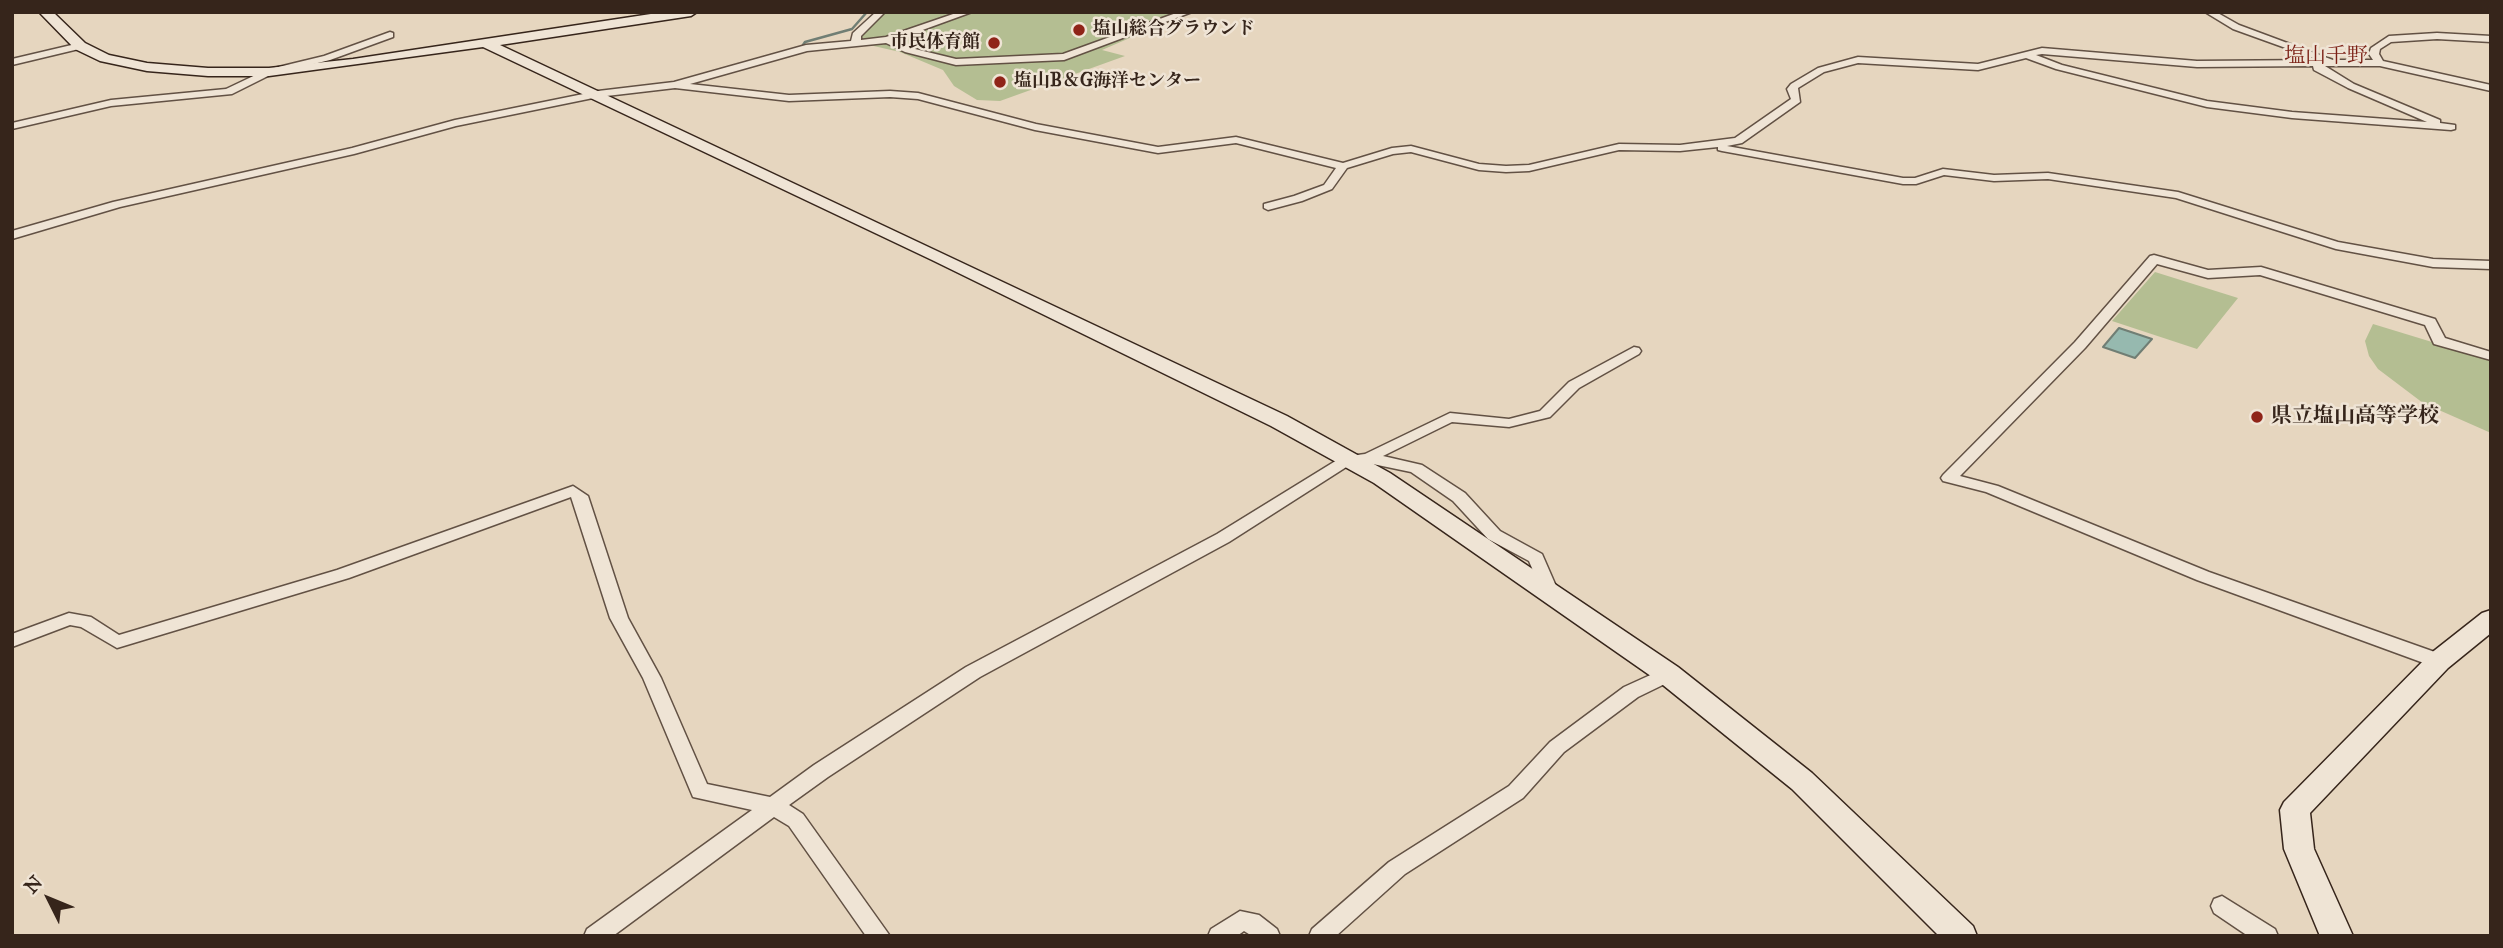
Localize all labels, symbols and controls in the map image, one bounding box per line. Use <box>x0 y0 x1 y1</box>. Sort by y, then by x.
place label: 塩山総合グラウンド <box>1093 19 1255 41</box>
marker: 塩山総合グラウンド <box>1071 22 1087 38</box>
place label: 市民体育館 <box>890 32 980 54</box>
marker: 市民体育館 <box>986 35 1002 51</box>
district label: 塩山千野 <box>2284 44 2368 70</box>
place label: 塩山B＆G海洋センター <box>1014 71 1201 93</box>
marker: 塩山B＆G海洋センター <box>992 74 1008 90</box>
place label: 県立塩山高等学校 <box>2271 404 2439 430</box>
marker: 県立塩山高等学校 <box>2249 409 2265 425</box>
north arrow <box>14 864 84 934</box>
text: N <box>19 871 47 898</box>

